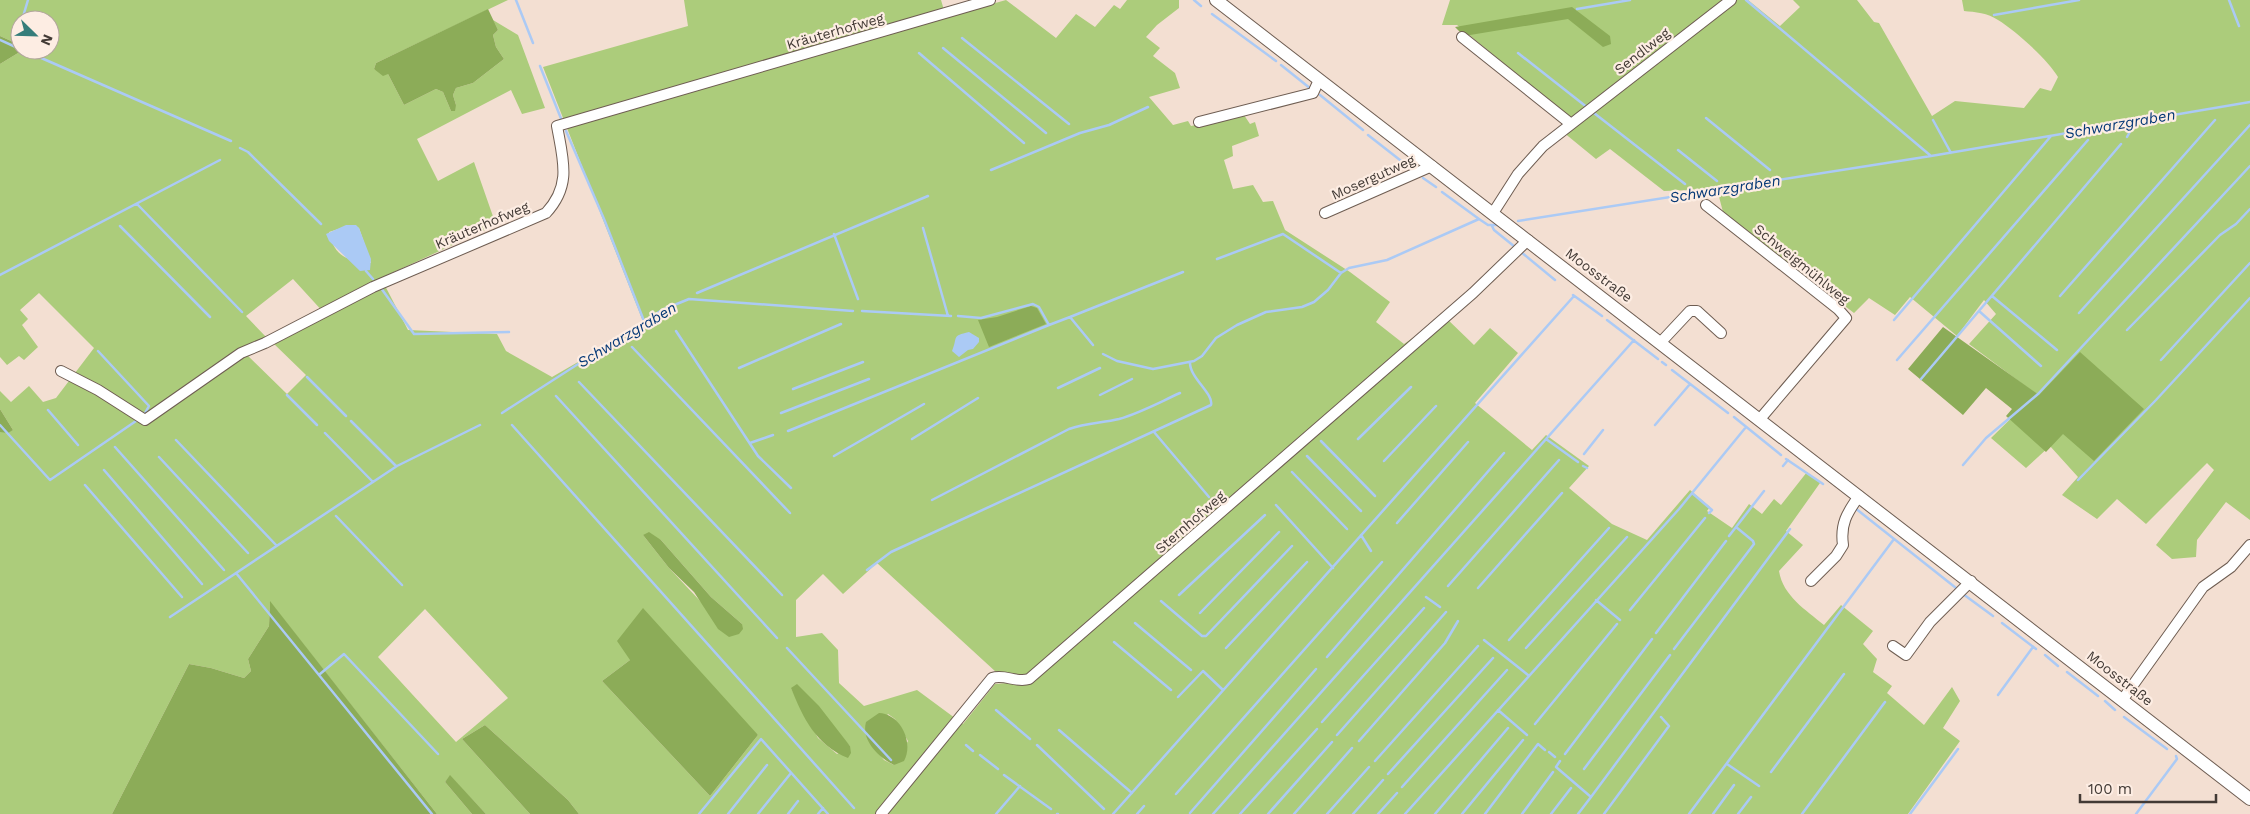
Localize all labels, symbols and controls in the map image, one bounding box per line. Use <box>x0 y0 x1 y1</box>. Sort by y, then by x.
street label: Kräuterhofweg <box>785 9 886 53</box>
north arrow <box>10 10 60 60</box>
street label: Sendlweg <box>1611 24 1673 77</box>
text: N <box>38 32 56 48</box>
water label: Schwarzgraben <box>2063 105 2177 143</box>
street label: Mosergutweg <box>1329 151 1418 203</box>
water label: Schwarzgraben <box>1668 171 1782 207</box>
street label: Kräuterhofweg <box>433 198 532 252</box>
street label: Schweigmühlweg <box>1751 221 1853 308</box>
street label: Moosstraße <box>1562 245 1636 305</box>
water label: Schwarzgraben <box>574 298 680 372</box>
street label: Sternhofweg <box>1152 487 1228 556</box>
street label: Moosstraße <box>2084 647 2156 709</box>
scale bar <box>2080 772 2216 804</box>
text: 100 m <box>2088 780 2132 798</box>

